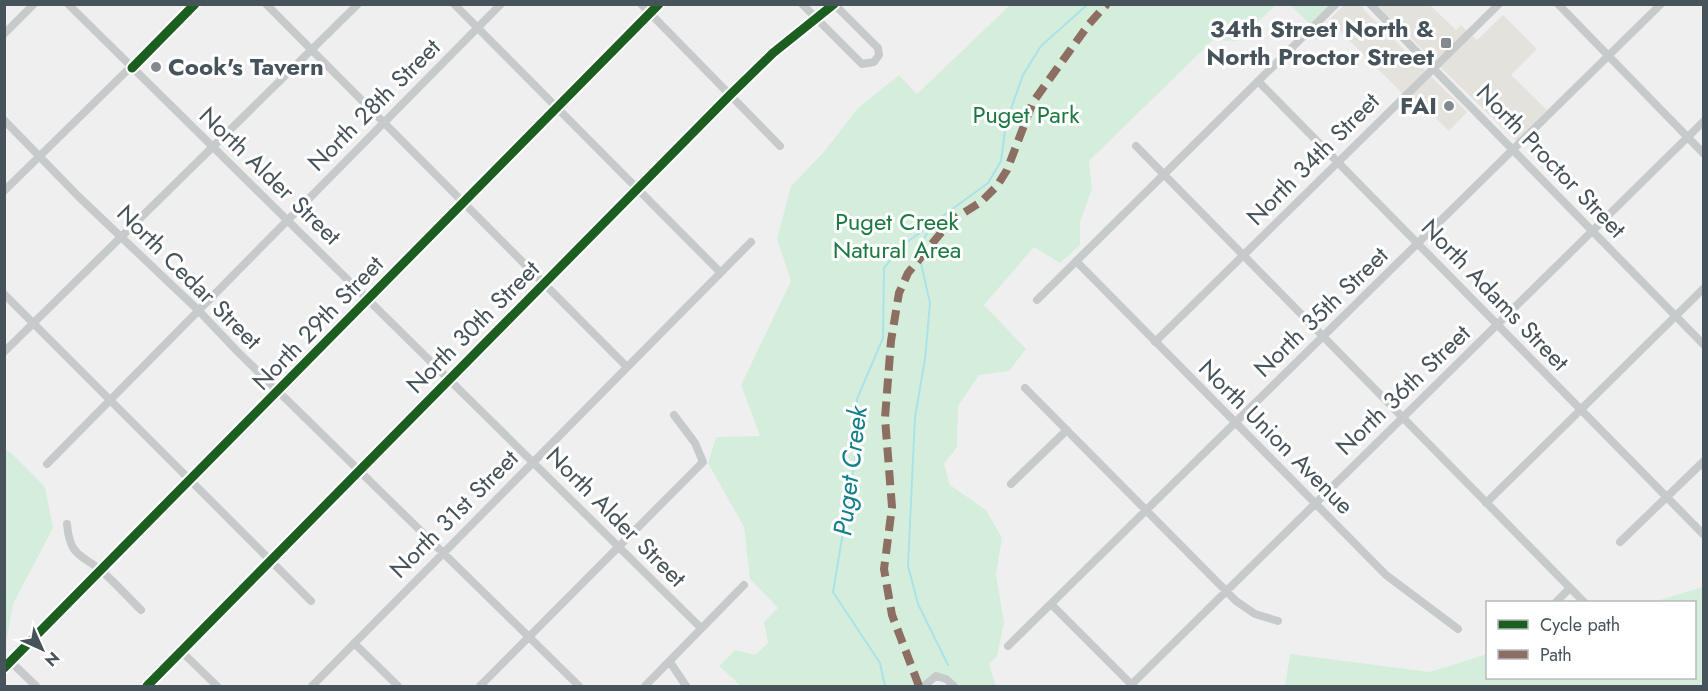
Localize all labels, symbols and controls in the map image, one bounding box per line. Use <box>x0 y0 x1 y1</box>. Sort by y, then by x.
place label: 34th Street North & North Proctor Street <box>1206 11 1434 74</box>
street label: North 28th Street <box>299 30 448 179</box>
marker: 34th Street North & North Proctor Street <box>1439 36 1453 50</box>
place label: Cook's Tavern <box>168 49 324 84</box>
marker: Cook's Tavern <box>149 60 163 74</box>
street label: North Proctor Street <box>1469 76 1634 246</box>
street label: North 34th Street <box>1238 84 1387 233</box>
place label: FAI <box>1400 88 1437 123</box>
park label: Puget Park <box>972 97 1080 132</box>
street label: North Alder Street <box>191 99 349 253</box>
marker: FAI <box>1442 99 1456 113</box>
street label: North Cedar Street <box>109 196 270 357</box>
park label: Puget Creek Natural Area <box>833 204 961 267</box>
street label: North Adams Street <box>1414 211 1577 379</box>
street label: North 35th Street <box>1246 238 1396 385</box>
street label: North 29th Street <box>244 247 391 398</box>
street label: North 30th Street <box>398 252 547 401</box>
street label: North 36th Street <box>1327 316 1478 463</box>
street label: North Union Avenue <box>1191 351 1362 522</box>
water label: Puget Creek <box>823 402 877 538</box>
street label: North Alder Street <box>538 439 695 595</box>
street label: North 31st Street <box>381 441 526 586</box>
legend <box>1486 601 1696 679</box>
text: Cycle path <box>1540 612 1620 638</box>
north arrow <box>12 619 72 679</box>
text: Path <box>1540 642 1572 668</box>
text: N <box>40 647 65 672</box>

